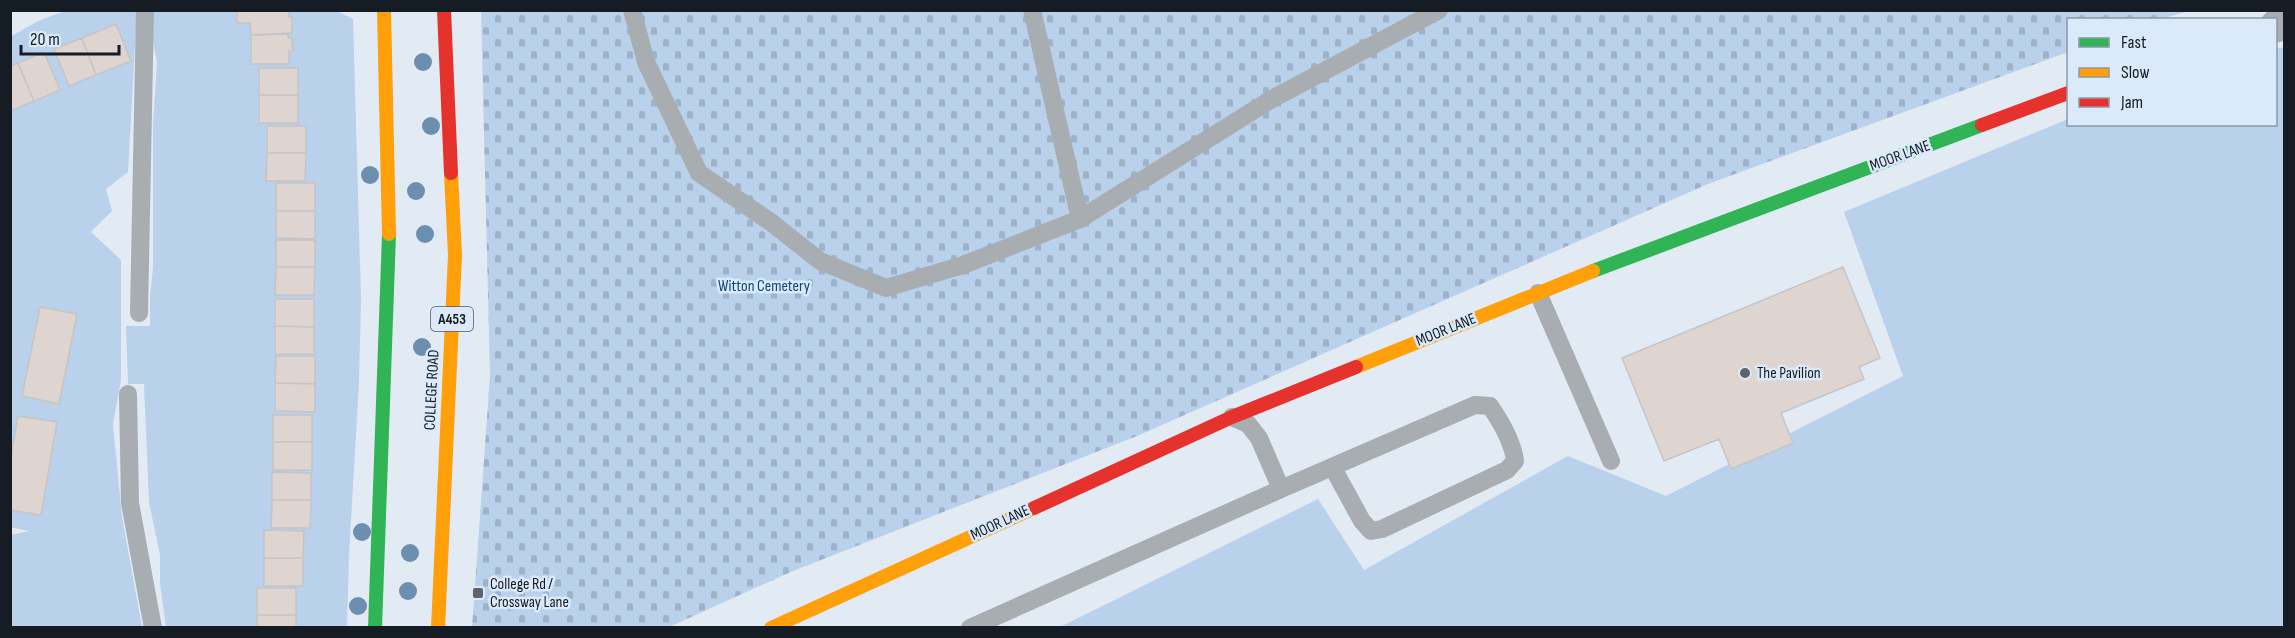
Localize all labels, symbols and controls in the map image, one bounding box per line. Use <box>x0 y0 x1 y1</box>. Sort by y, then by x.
scale bar <box>21 18 118 56</box>
legend <box>2067 18 2277 126</box>
text: 20 m <box>30 29 60 50</box>
text: Fast <box>2121 32 2147 53</box>
text: Slow <box>2121 62 2150 83</box>
text: Jam <box>2120 92 2143 113</box>
street label: MOOR LANE <box>1867 136 1933 176</box>
park label: Witton Cemetery <box>718 277 810 296</box>
road number: A453 <box>431 307 473 331</box>
street label: MOOR LANE <box>1413 309 1479 351</box>
street label: COLLEGE ROAD <box>420 349 444 431</box>
place label: The Pavilion <box>1757 364 1821 383</box>
marker: The Pavilion <box>1738 366 1752 380</box>
street label: MOOR LANE <box>967 501 1033 545</box>
place label: College Rd / Crossway Lane <box>490 575 569 612</box>
marker: College Rd / Crossway Lane <box>471 586 485 600</box>

